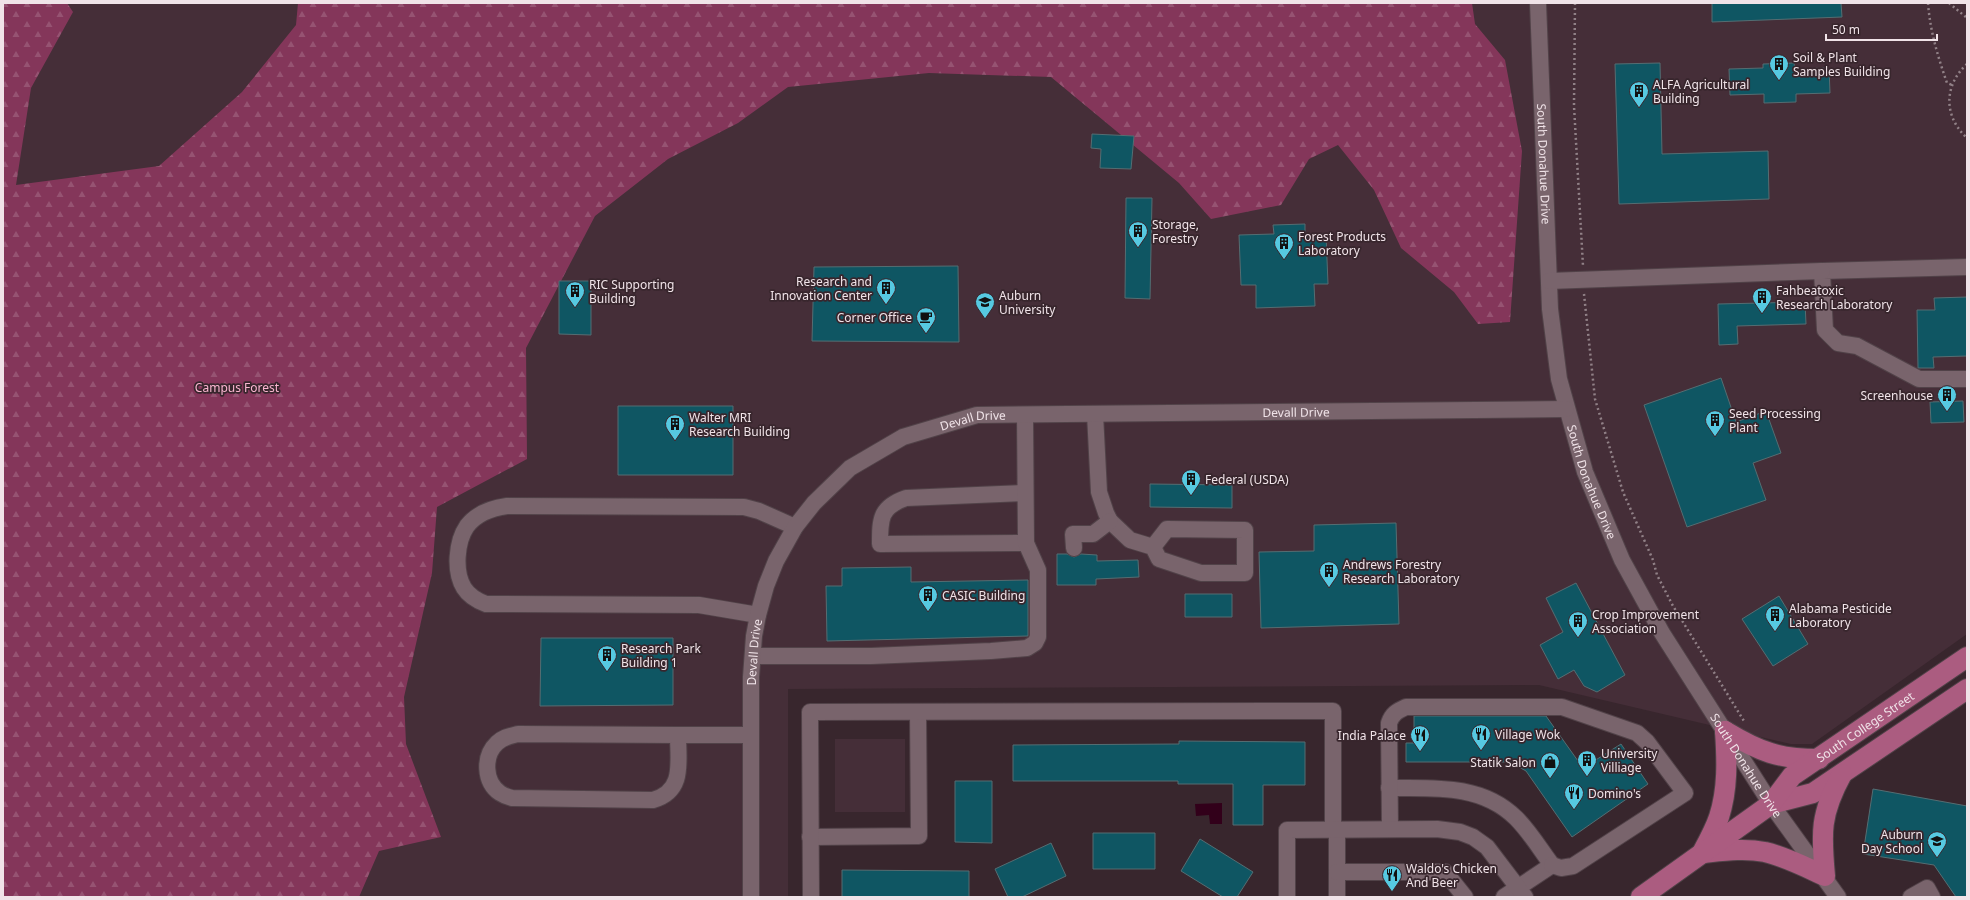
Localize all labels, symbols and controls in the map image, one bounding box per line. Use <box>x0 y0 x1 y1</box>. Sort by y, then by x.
scale bar <box>1826 16 1937 42</box>
text: 50 m <box>1832 21 1860 38</box>
place label: Soil & Plant Samples Building <box>1793 49 1890 80</box>
building icon: Soil & Plant Samples Building <box>1768 53 1790 81</box>
place label: ALFA Agricultural Building <box>1653 76 1749 107</box>
building icon: ALFA Agricultural Building <box>1628 80 1650 108</box>
street label: South Donahue Drive <box>1533 103 1555 225</box>
place label: Storage, Forestry <box>1152 216 1199 247</box>
building icon: Storage, Forestry <box>1127 220 1149 248</box>
place label: Forest Products Laboratory <box>1298 228 1386 259</box>
building icon: Forest Products Laboratory <box>1273 232 1295 260</box>
place label: Research and Innovation Center <box>770 273 872 304</box>
place label: RIC Supporting Building <box>589 276 674 307</box>
building icon: Research and Innovation Center <box>875 277 897 305</box>
building icon: RIC Supporting Building <box>564 280 586 308</box>
place label: Fahbeatoxic Research Laboratory <box>1776 282 1893 313</box>
building icon: Fahbeatoxic Research Laboratory <box>1751 286 1773 314</box>
place label: Auburn University <box>999 287 1056 318</box>
school or university icon: Auburn University <box>974 291 996 319</box>
cafe icon: Corner Office <box>915 306 937 334</box>
place label: Corner Office <box>837 309 912 326</box>
park label: Campus Forest <box>195 379 280 396</box>
building icon: Screenhouse <box>1936 384 1958 412</box>
place label: Screenhouse <box>1860 387 1933 404</box>
street label: Devall Drive <box>1262 403 1330 421</box>
place label: Seed Processing Plant <box>1729 405 1821 436</box>
street label: Devall Drive <box>938 406 1006 434</box>
place label: Walter MRI Research Building <box>689 409 790 440</box>
building icon: Seed Processing Plant <box>1704 409 1726 437</box>
building icon: Walter MRI Research Building <box>664 413 686 441</box>
street label: South Donahue Drive <box>1564 423 1621 542</box>
building icon: Federal (USDA) <box>1180 468 1202 496</box>
place label: Federal (USDA) <box>1205 471 1289 488</box>
place label: Andrews Forestry Research Laboratory <box>1343 556 1460 587</box>
building icon: Andrews Forestry Research Laboratory <box>1318 560 1340 588</box>
building icon: CASIC Building <box>917 584 939 612</box>
place label: CASIC Building <box>942 587 1025 604</box>
place label: Alabama Pesticide Laboratory <box>1789 600 1892 631</box>
building icon: Alabama Pesticide Laboratory <box>1764 604 1786 632</box>
place label: Crop Improvement Association <box>1592 606 1700 637</box>
building icon: Crop Improvement Association <box>1567 610 1589 638</box>
street label: Devall Drive <box>743 617 766 686</box>
place label: Research Park Building 1 <box>621 640 701 671</box>
building icon: Research Park Building 1 <box>596 644 618 672</box>
street label: South College Street <box>1813 687 1918 766</box>
street label: South Donahue Drive <box>1707 710 1787 821</box>
restaurant icon: Village Wok <box>1470 723 1492 751</box>
restaurant icon: India Palace <box>1409 724 1431 752</box>
place label: Village Wok <box>1495 726 1561 743</box>
place label: India Palace <box>1338 727 1406 744</box>
place label: University Villiage <box>1601 745 1658 776</box>
building icon: University Villiage <box>1576 749 1598 777</box>
shop icon: Statik Salon <box>1539 751 1561 779</box>
place label: Statik Salon <box>1470 754 1536 771</box>
restaurant icon: Domino's <box>1563 782 1585 810</box>
place label: Domino's <box>1588 785 1641 802</box>
place label: Auburn Day School <box>1861 826 1923 857</box>
school or university icon: Auburn Day School <box>1926 830 1948 858</box>
place label: Waldo's Chicken And Beer <box>1406 860 1497 891</box>
restaurant icon: Waldo's Chicken And Beer <box>1381 864 1403 892</box>

